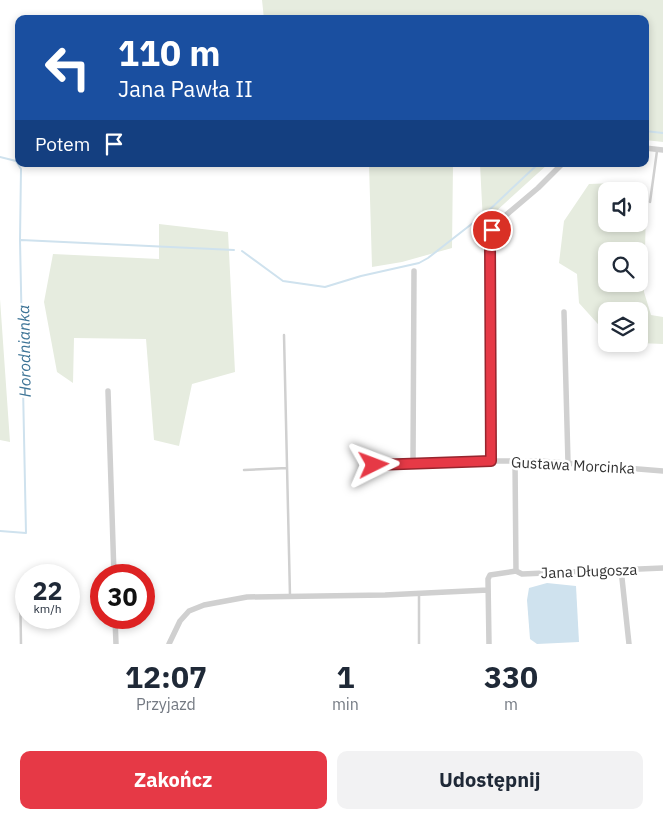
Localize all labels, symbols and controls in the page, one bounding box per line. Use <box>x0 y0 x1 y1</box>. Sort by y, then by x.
text: 110 m <box>118 30 221 76</box>
icon: left <box>35 35 100 100</box>
text: Jana Pawła II <box>118 74 253 103</box>
icon: arrive <box>100 130 128 158</box>
text: Potem <box>35 132 90 156</box>
map controls <box>598 182 648 352</box>
button: sound <box>598 182 648 232</box>
pin <box>471 209 513 251</box>
icon: arrive <box>478 216 506 244</box>
button: search <box>598 242 648 292</box>
button: layers <box>598 302 648 352</box>
water label: Horodnianka <box>13 305 35 397</box>
position arrow <box>347 438 399 490</box>
street label: Gustawa Morcinka <box>511 452 635 478</box>
street label: Jana Długosza <box>540 560 638 582</box>
speed limit sign: 30 <box>90 564 155 629</box>
text: 22 <box>32 574 63 607</box>
text: km/h <box>33 601 62 616</box>
text: 12:07 <box>125 657 207 696</box>
text: 1 <box>336 657 354 696</box>
text: 330 <box>484 657 538 696</box>
text: Przyjazd <box>136 694 196 714</box>
text: min <box>332 694 359 714</box>
text: m <box>504 694 518 714</box>
button: Zakończ <box>20 751 327 809</box>
button: Udostępnij <box>337 751 643 809</box>

